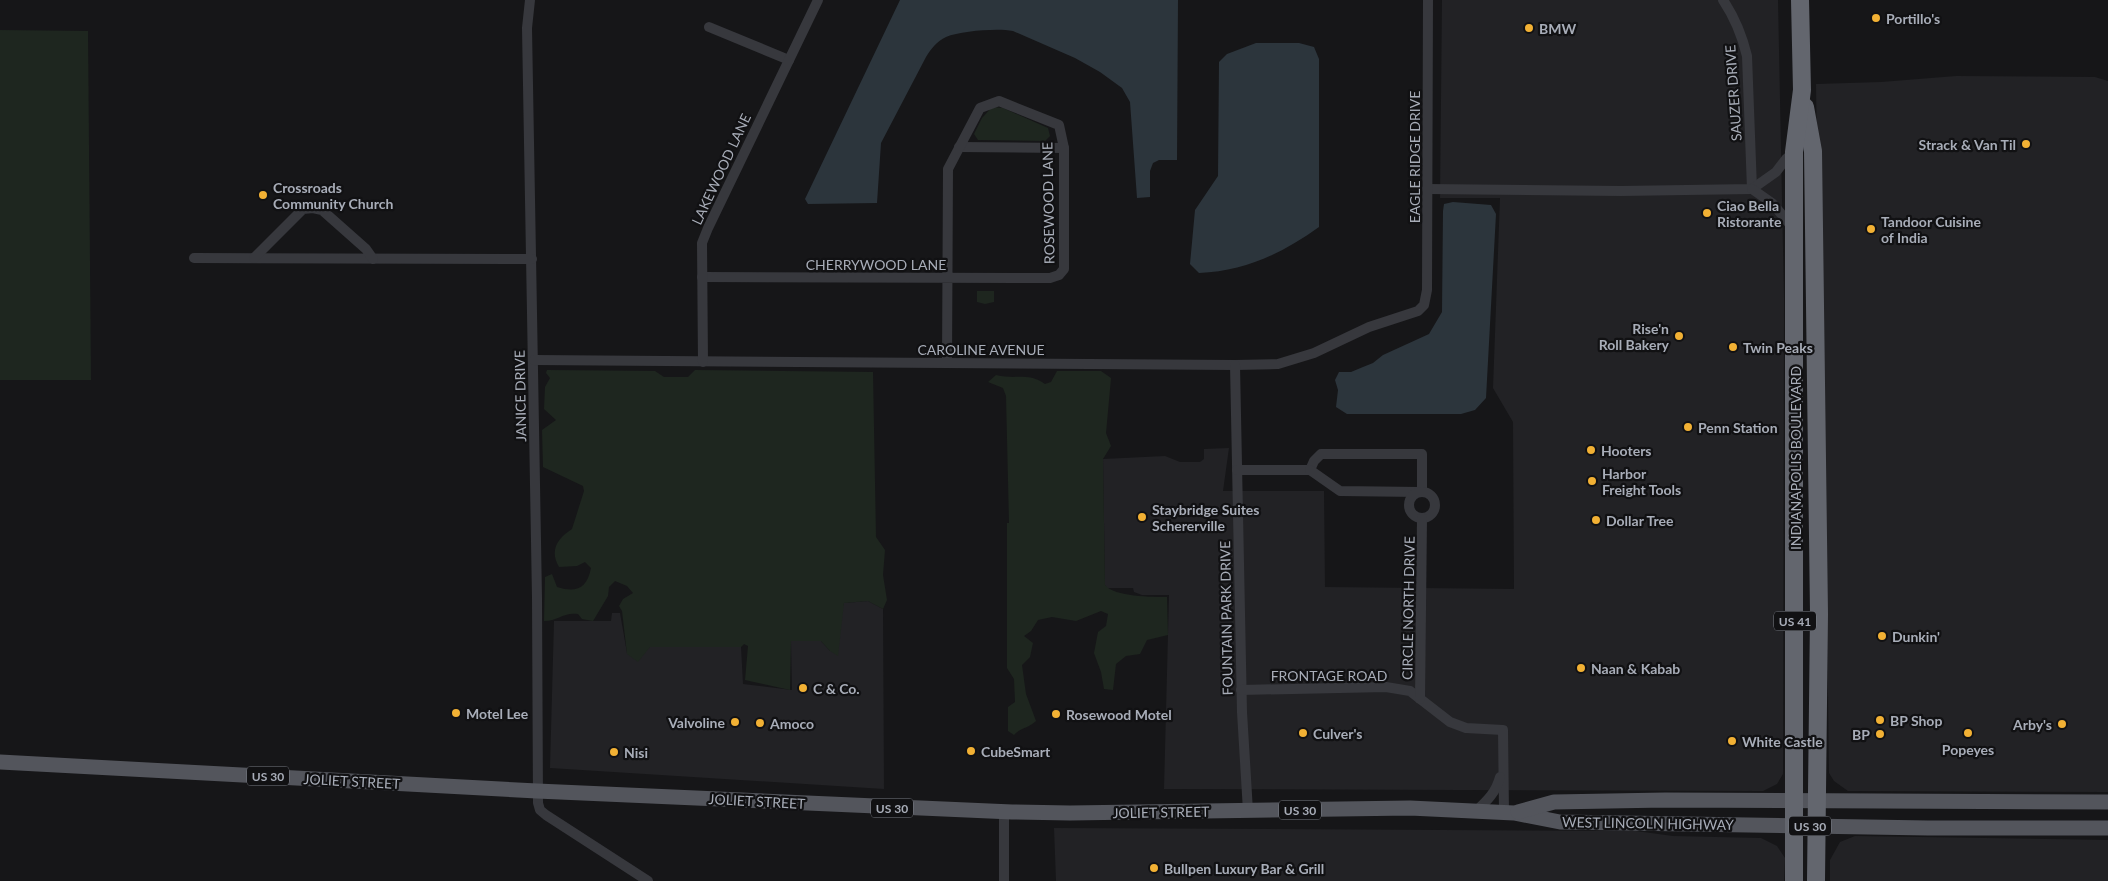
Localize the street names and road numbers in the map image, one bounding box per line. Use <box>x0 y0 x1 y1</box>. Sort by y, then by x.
street label: SAUZER DRIVE <box>1721 44 1745 142</box>
street label: EAGLE RIDGE DRIVE <box>1406 91 1423 223</box>
street label: LAKEWOOD LANE <box>688 111 754 227</box>
street label: ROSEWOOD LANE <box>1038 142 1058 264</box>
street label: CHERRYWOOD LANE <box>806 256 946 273</box>
street label: CAROLINE AVENUE <box>917 341 1045 358</box>
street label: JANICE DRIVE <box>511 350 529 442</box>
street label: INDIANAPOLIS BOULEVARD <box>1787 366 1804 550</box>
street label: CIRCLE NORTH DRIVE <box>1398 536 1418 680</box>
street label: FOUNTAIN PARK DRIVE <box>1216 541 1236 695</box>
road number: US 41 <box>1774 612 1816 630</box>
street label: FRONTAGE ROAD <box>1271 667 1387 684</box>
road number: US 30 <box>247 766 289 786</box>
street label: JOLIET STREET <box>303 770 402 792</box>
street label: JOLIET STREET <box>708 790 807 812</box>
road number: US 30 <box>871 798 913 818</box>
road number: US 30 <box>1279 800 1321 820</box>
street label: JOLIET STREET <box>1112 803 1210 821</box>
street label: WEST LINCOLN HIGHWAY <box>1562 813 1734 833</box>
road number: US 30 <box>1789 816 1831 836</box>

